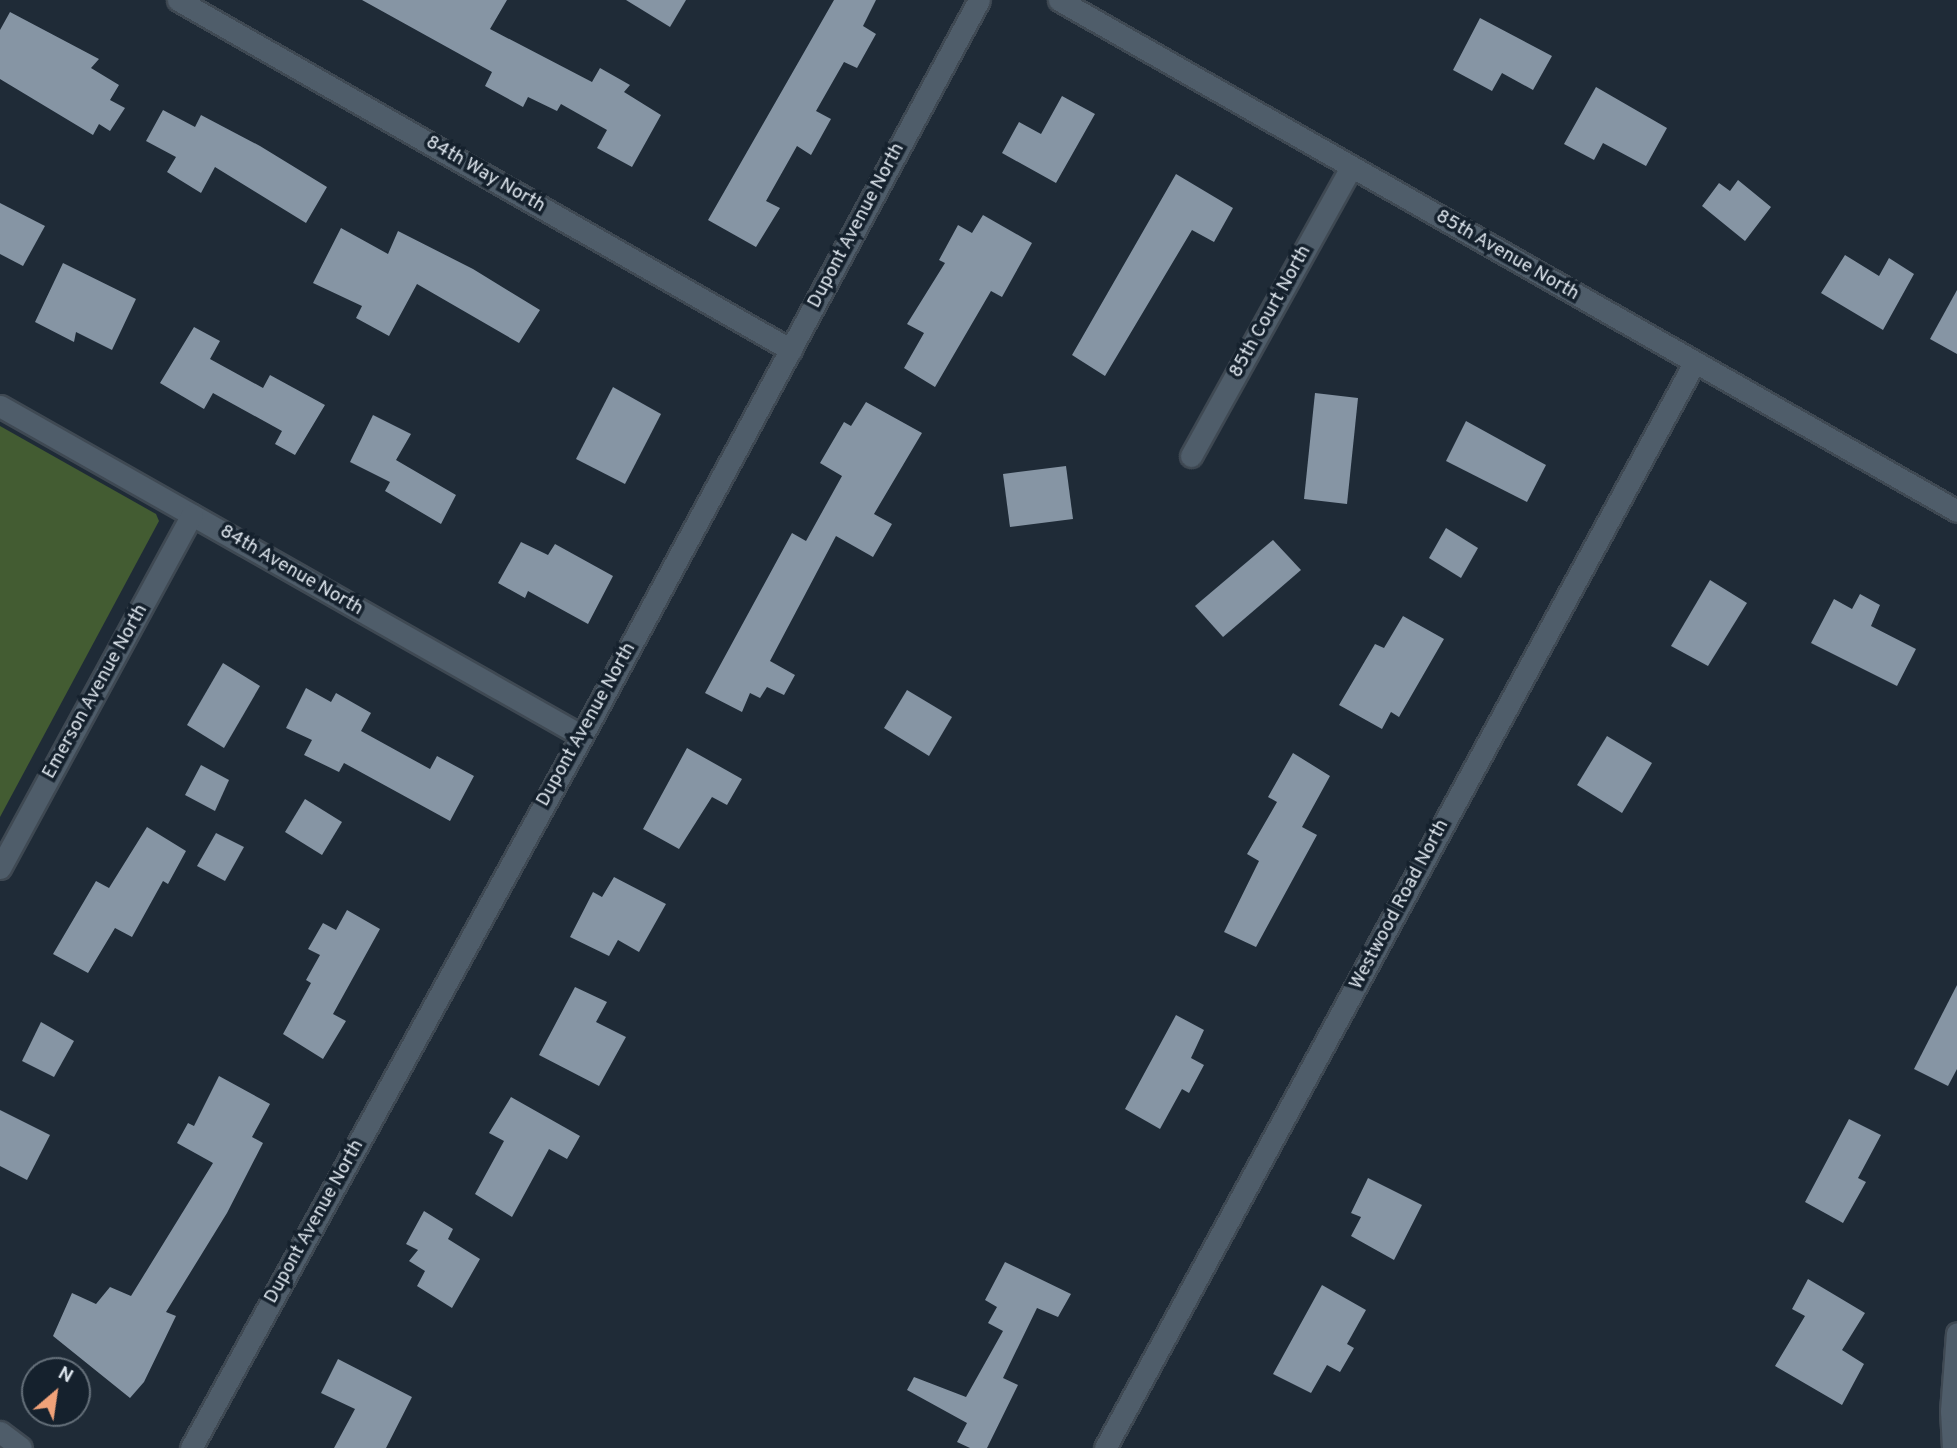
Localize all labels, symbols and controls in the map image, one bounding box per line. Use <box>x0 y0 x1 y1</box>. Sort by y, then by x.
street label: 84th Way North <box>421 132 549 218</box>
street label: Dupont Avenue North <box>804 139 910 313</box>
street label: 85th Avenue North <box>1431 205 1583 307</box>
street label: 85th Court North <box>1225 242 1317 382</box>
street label: 84th Avenue North <box>215 520 367 622</box>
street label: Emerson Avenue North <box>38 600 154 784</box>
street label: Dupont Avenue North <box>532 639 642 811</box>
street label: Westwood Road North <box>1346 816 1454 994</box>
street label: Dupont Avenue North <box>260 1136 370 1308</box>
north arrow <box>21 1357 91 1427</box>
text: N <box>53 1362 77 1389</box>

